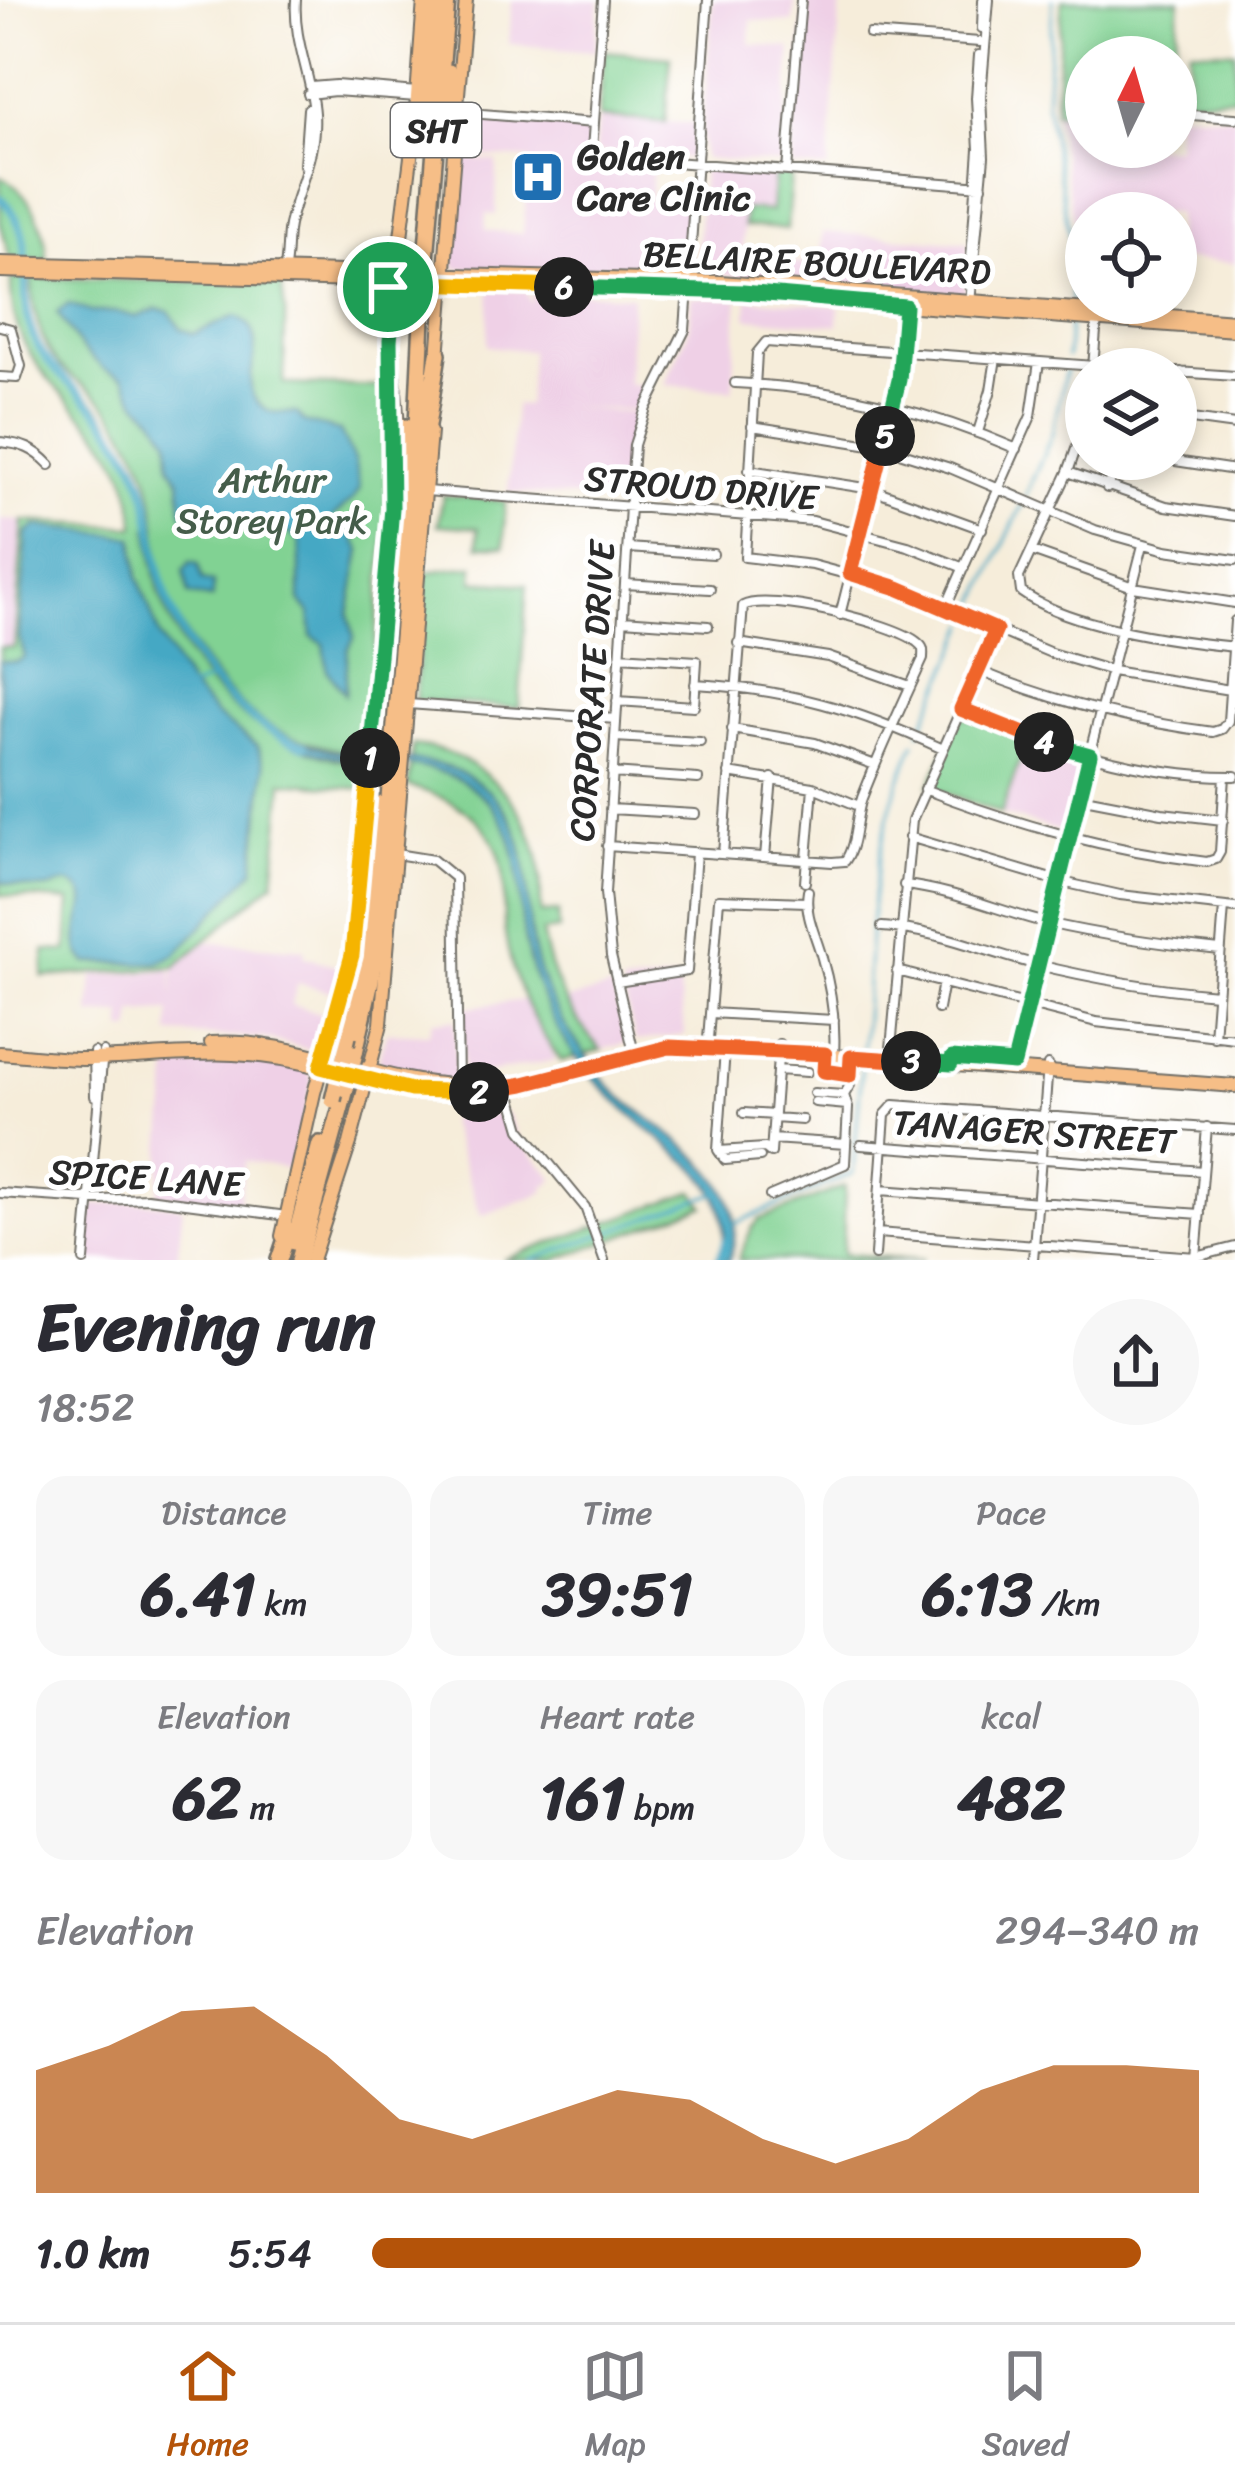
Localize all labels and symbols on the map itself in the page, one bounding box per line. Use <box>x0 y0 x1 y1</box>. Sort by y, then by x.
north arrow <box>1065 36 1197 168</box>
road number: SHT <box>391 103 481 157</box>
place label: Golden Care Clinic <box>576 125 751 230</box>
hospital icon: Golden Care Clinic <box>510 149 566 205</box>
street label: BELLAIRE BOULEVARD <box>641 222 993 304</box>
pin <box>337 236 439 338</box>
pin: 6 <box>534 257 594 317</box>
pin: 5 <box>855 406 915 466</box>
street label: STROUD DRIVE <box>582 446 822 530</box>
park label: Arthur Storey Park <box>176 448 368 553</box>
street label: CORPORATE DRIVE <box>550 537 635 844</box>
pin: 4 <box>1014 712 1074 772</box>
pin: 1 <box>340 728 400 788</box>
pin: 3 <box>881 1031 941 1091</box>
pin: 2 <box>449 1062 509 1122</box>
street label: TANAGER STREET <box>891 1090 1179 1174</box>
street label: SPICE LANE <box>47 1139 247 1217</box>

